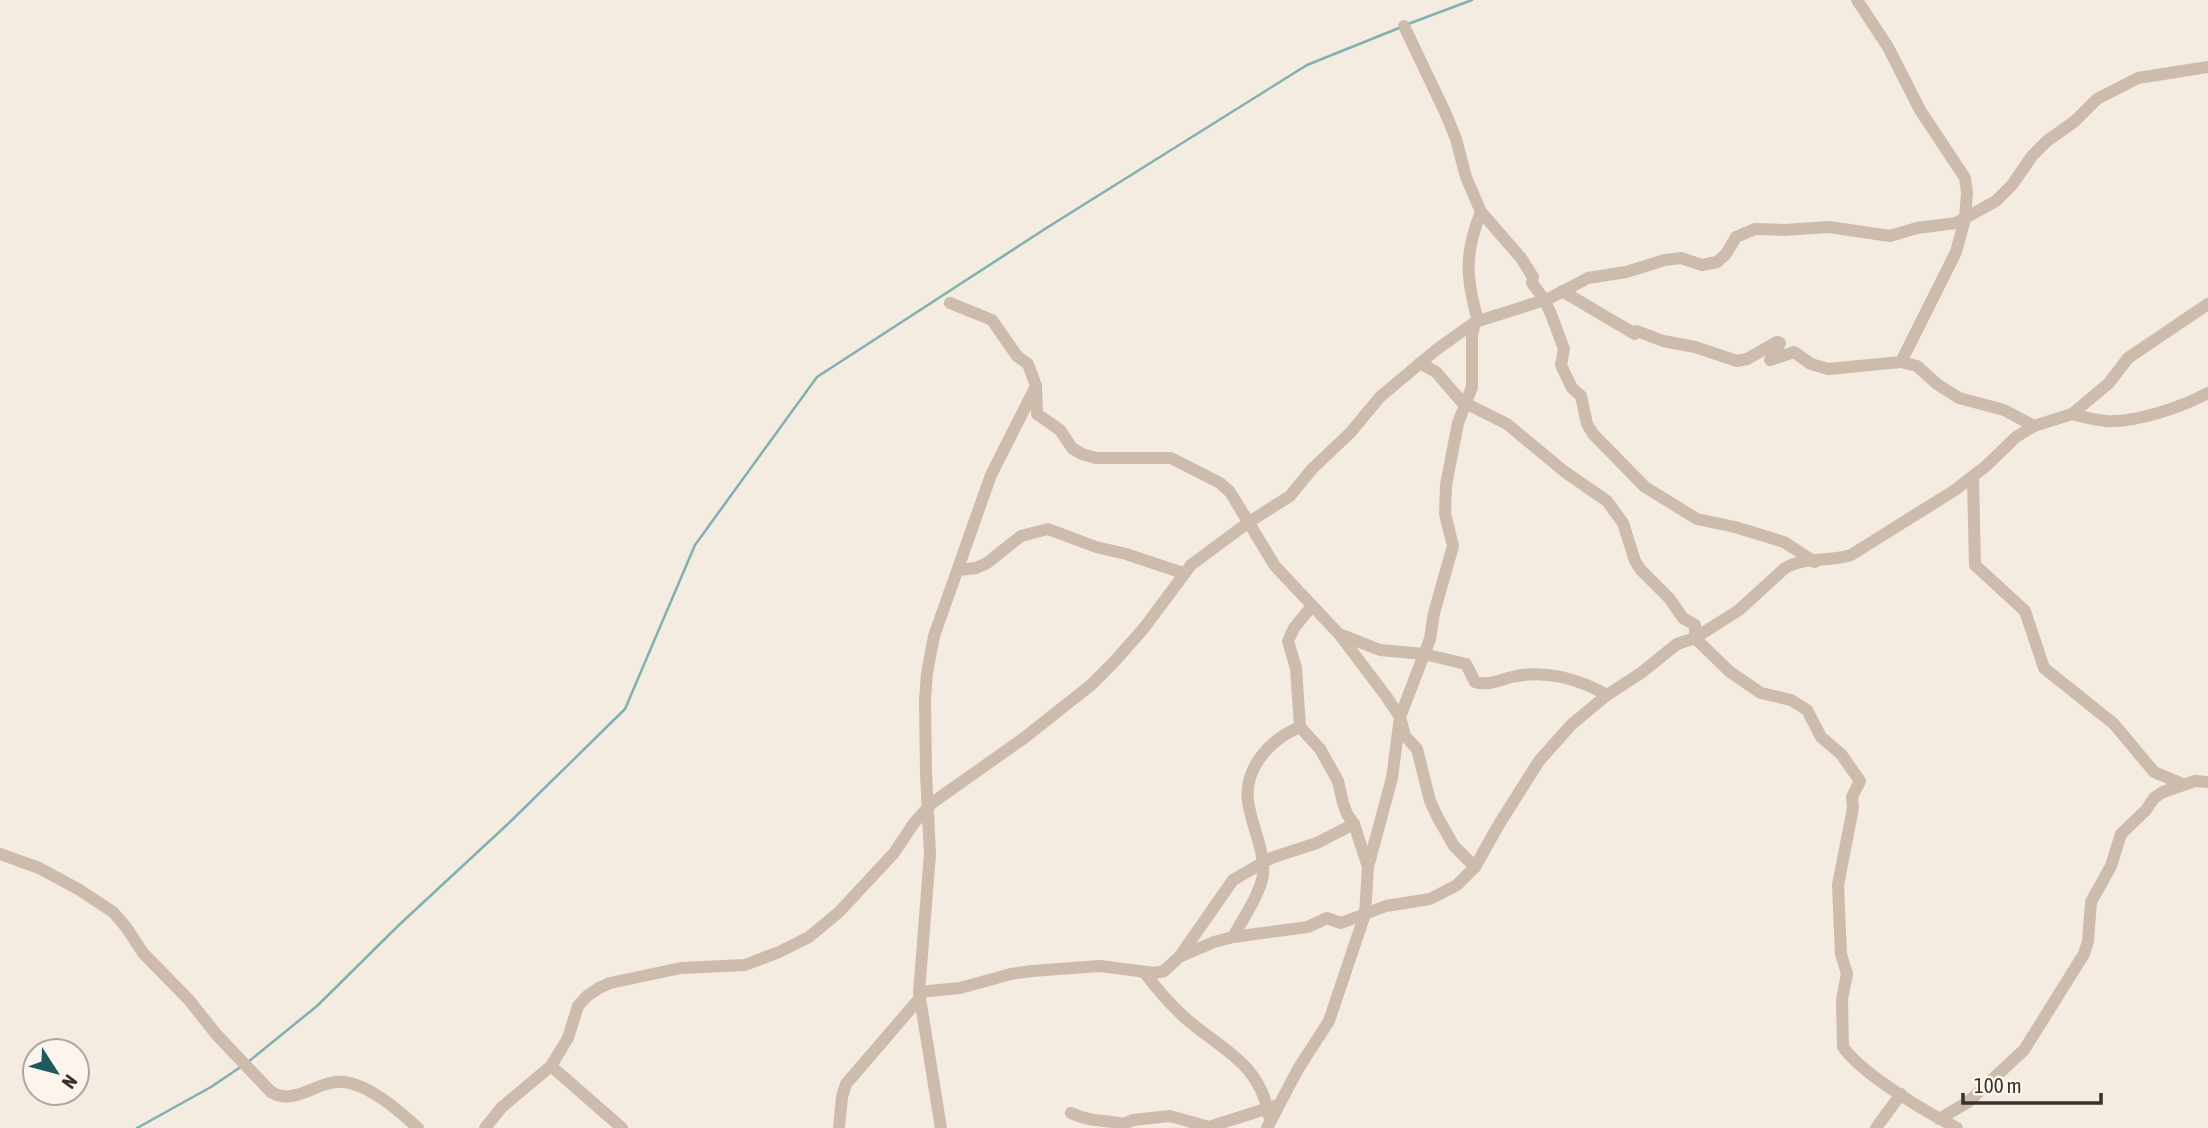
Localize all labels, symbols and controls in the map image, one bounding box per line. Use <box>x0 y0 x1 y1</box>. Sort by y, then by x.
north arrow <box>21 1037 91 1107</box>
scale bar <box>1963 1062 2101 1106</box>
text: N <box>58 1071 82 1093</box>
text: 100 m <box>1974 1073 2022 1097</box>

